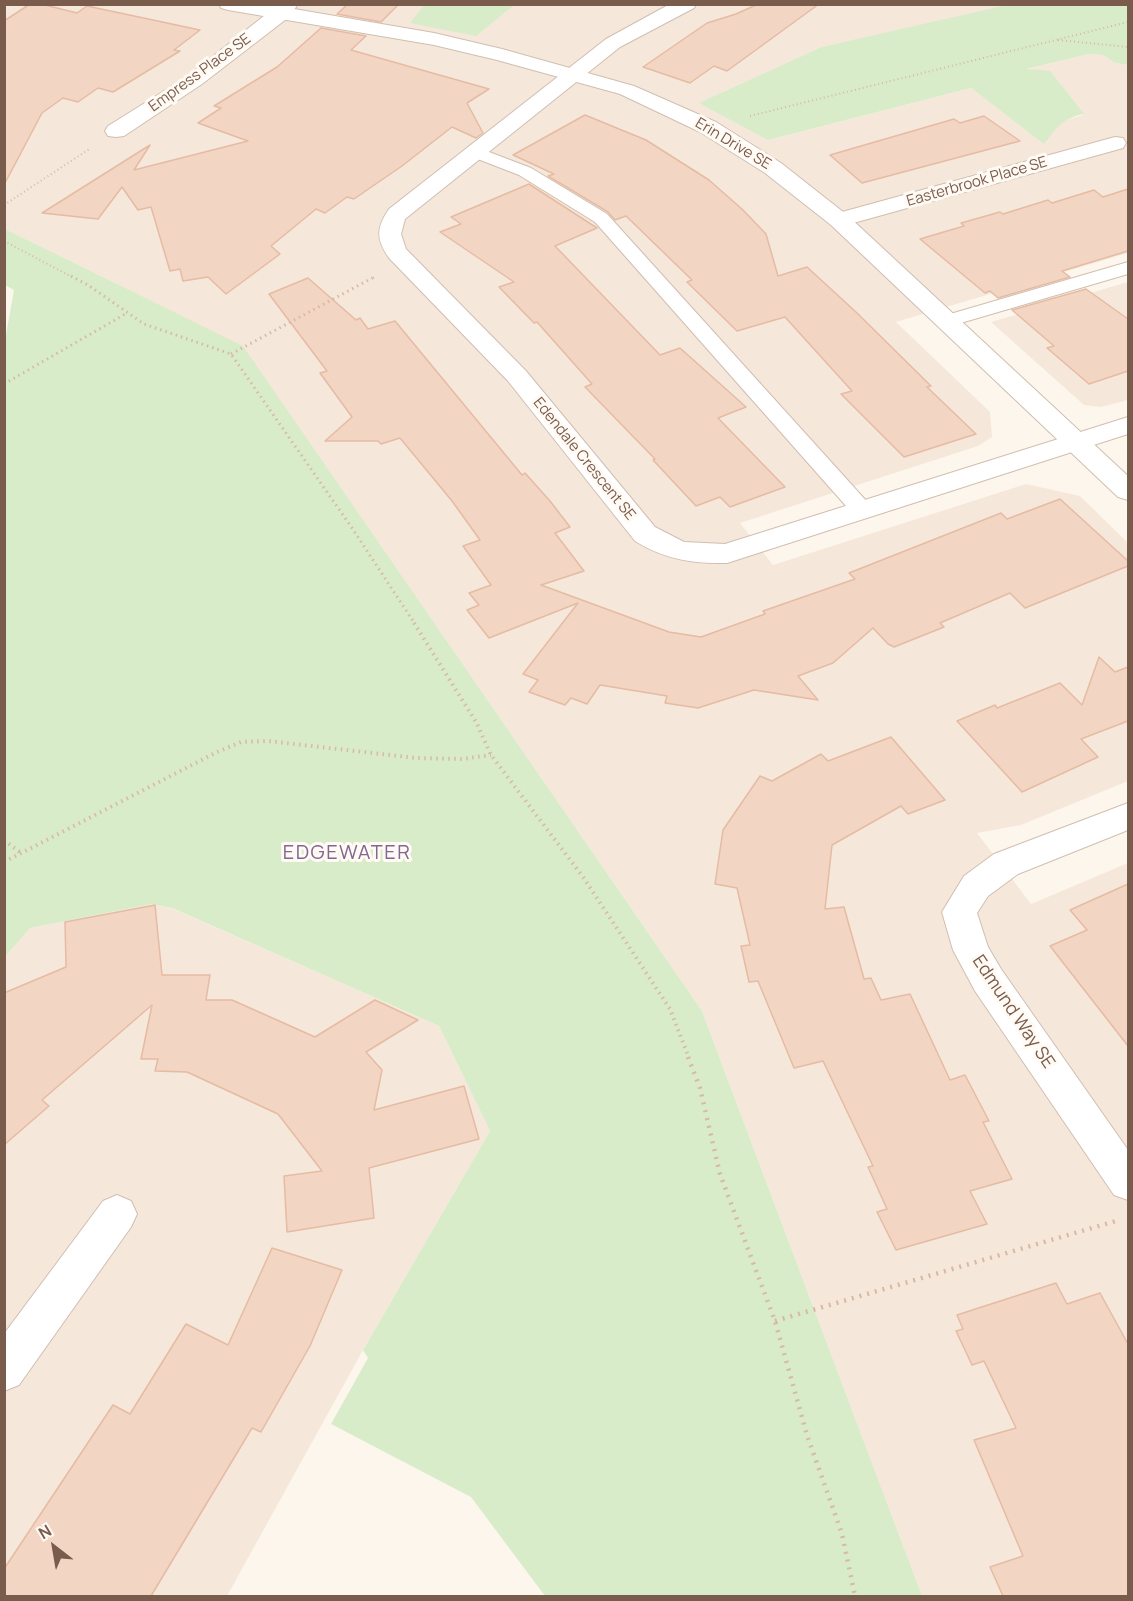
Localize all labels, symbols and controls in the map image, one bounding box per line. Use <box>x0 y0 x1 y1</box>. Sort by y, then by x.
street label: Empress Place SE <box>146 30 254 116</box>
street label: Erin Drive SE <box>692 114 774 174</box>
street label: Easterbrook Place SE <box>905 153 1049 211</box>
street label: Edendale Crescent SE <box>529 394 639 524</box>
district label: EDGEWATER <box>283 841 411 865</box>
street label: Edmund Way SE <box>967 951 1059 1073</box>
north arrow <box>24 1517 84 1577</box>
text: N <box>34 1519 55 1544</box>

